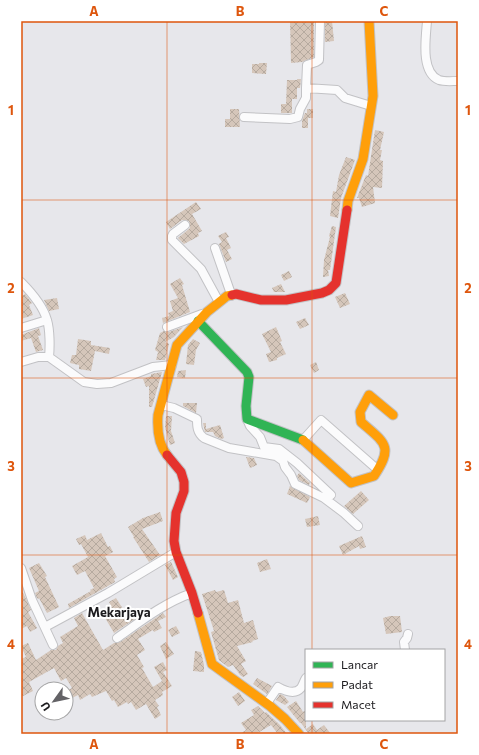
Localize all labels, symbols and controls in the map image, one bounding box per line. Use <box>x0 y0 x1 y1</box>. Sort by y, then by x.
text: A <box>89 3 99 19</box>
text: B <box>236 3 245 19</box>
text: C <box>380 3 389 19</box>
text: 1 <box>8 102 14 118</box>
text: 1 <box>465 102 471 118</box>
text: 2 <box>7 280 15 296</box>
text: 2 <box>464 280 472 296</box>
text: 3 <box>7 458 15 474</box>
text: 3 <box>464 458 472 474</box>
district label: Mekarjaya <box>87 604 151 620</box>
text: 4 <box>7 636 15 652</box>
text: 4 <box>464 636 472 652</box>
legend <box>305 649 445 721</box>
text: Lancar <box>341 657 378 671</box>
text: Padat <box>341 677 373 691</box>
north arrow <box>34 681 74 721</box>
text: Macet <box>341 697 376 711</box>
text: U <box>38 700 53 714</box>
text: A <box>89 736 99 752</box>
text: B <box>236 736 245 752</box>
text: C <box>380 736 389 752</box>

